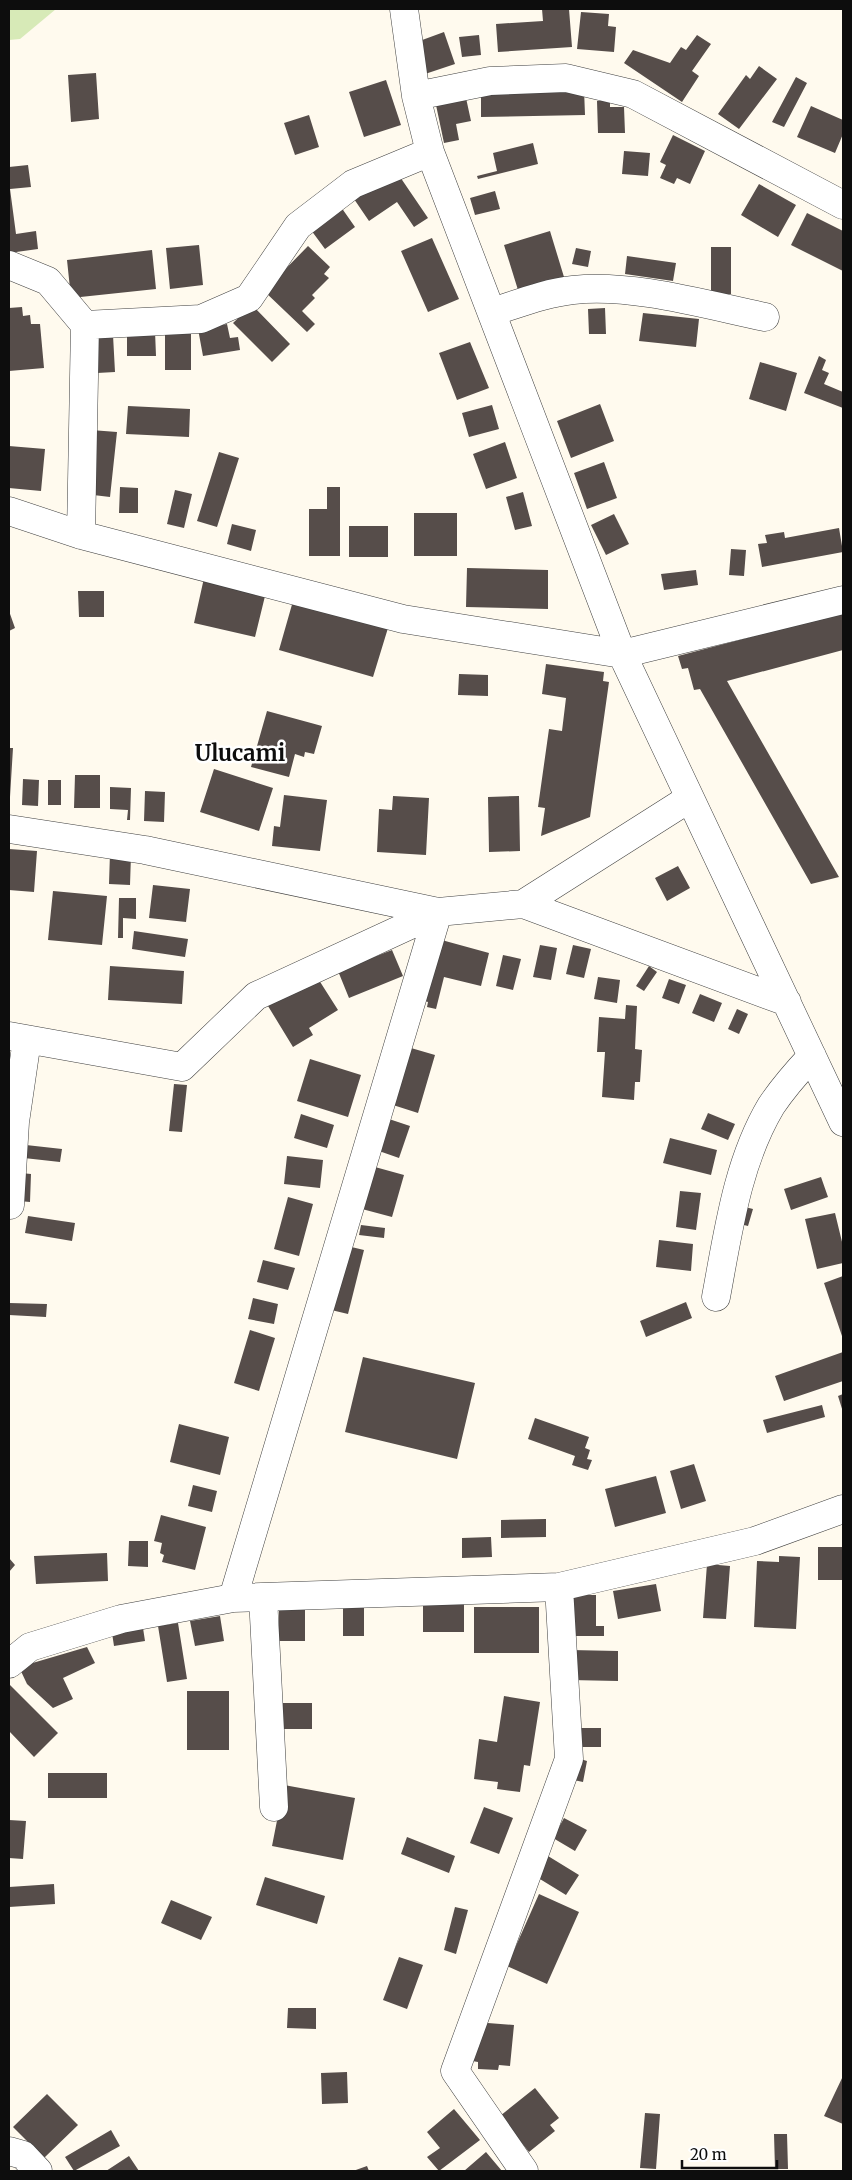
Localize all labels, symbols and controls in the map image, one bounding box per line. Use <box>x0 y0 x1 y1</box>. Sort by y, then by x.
district label: Ulucami <box>195 739 285 767</box>
scale bar <box>682 2138 777 2170</box>
text: 20 m <box>690 2145 727 2164</box>

